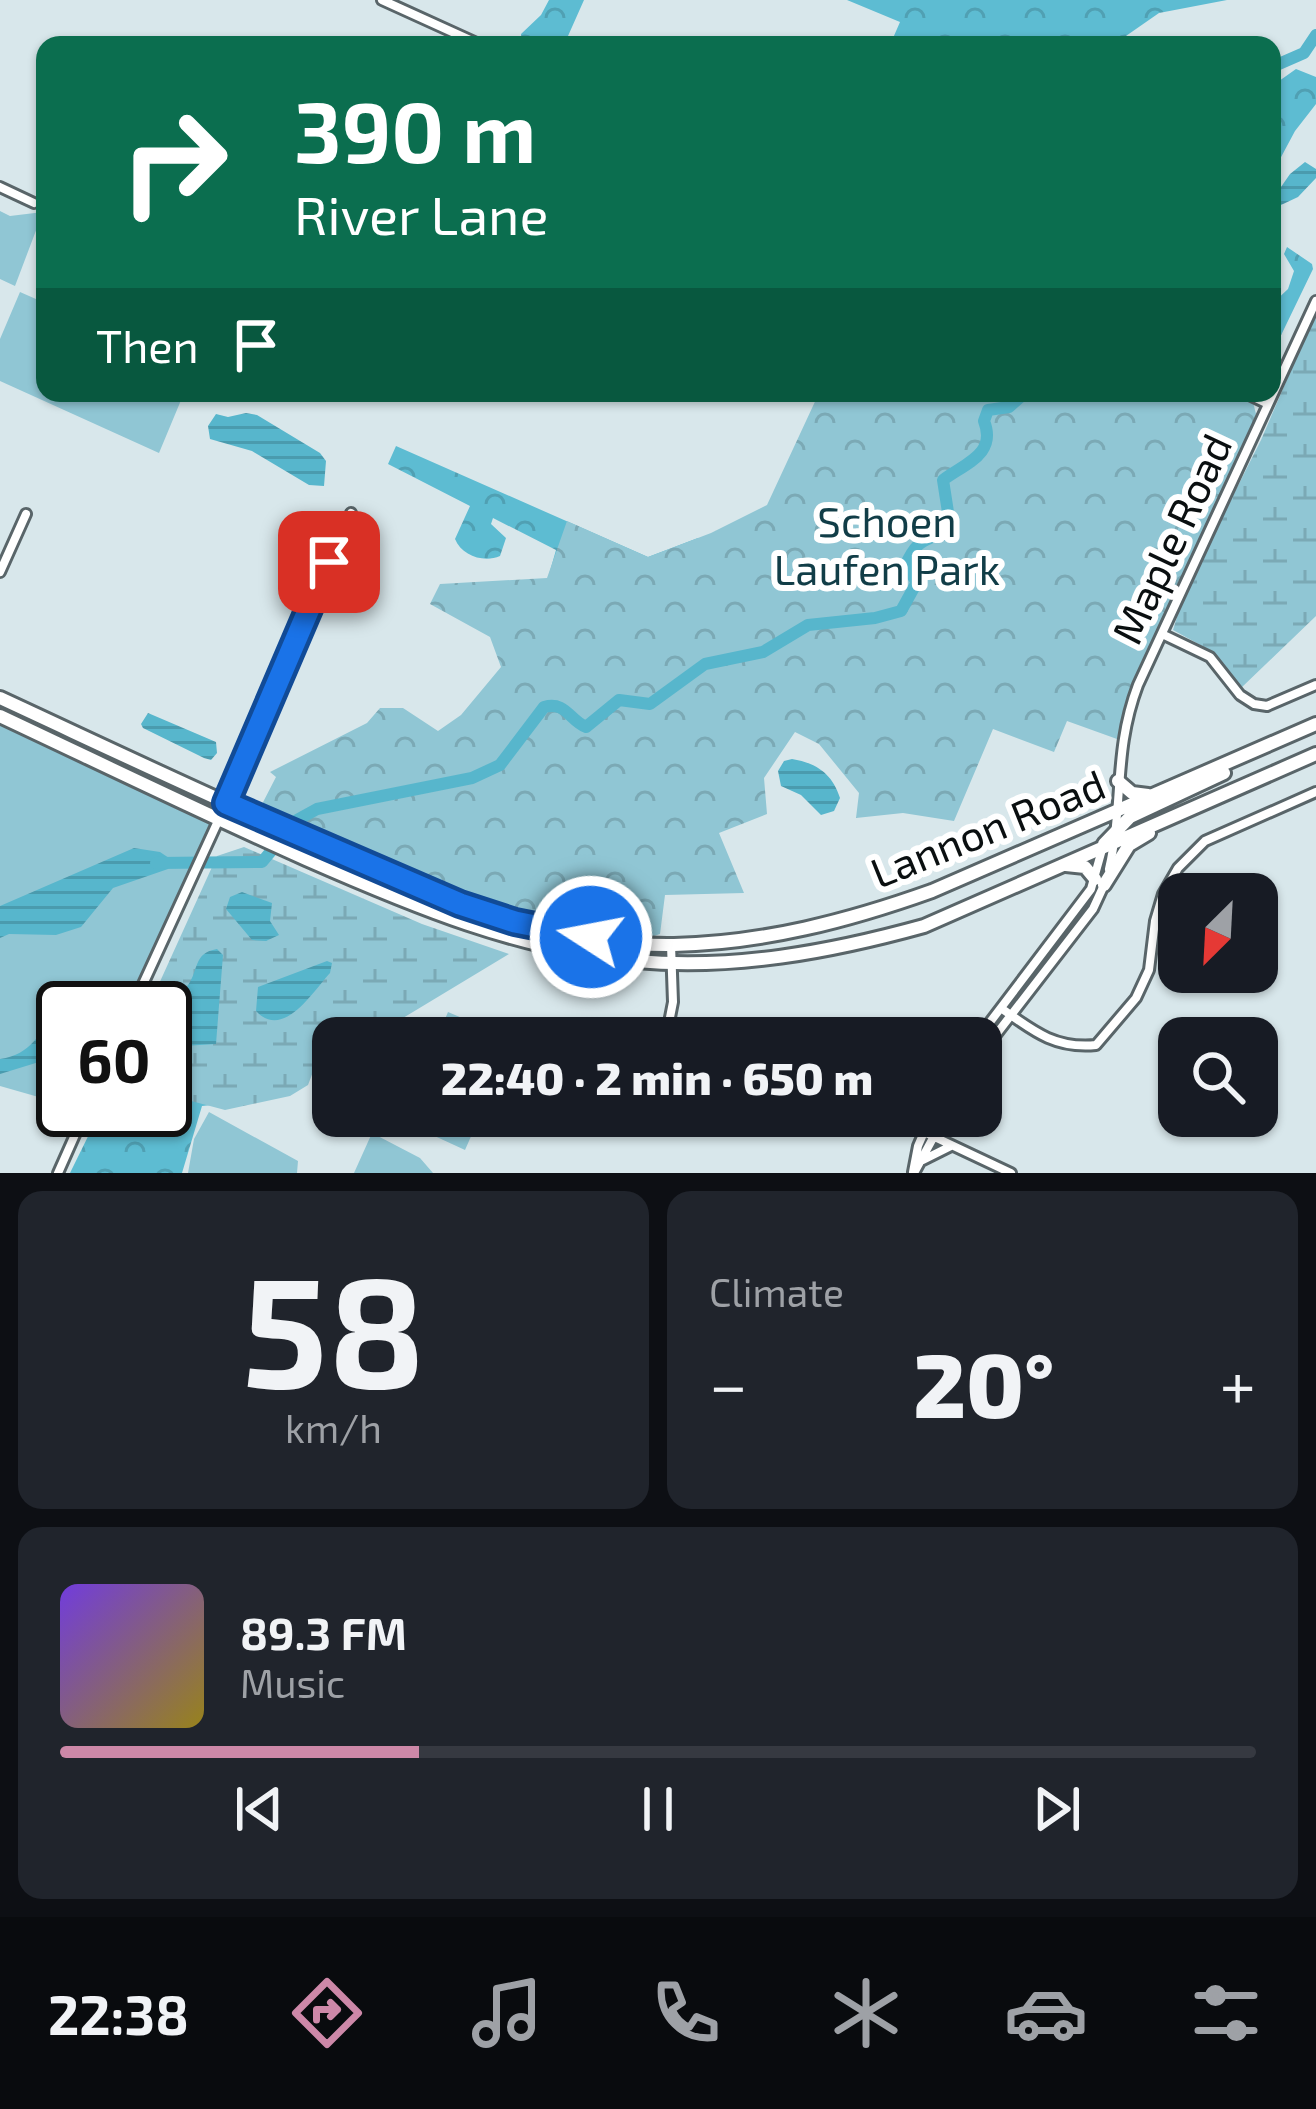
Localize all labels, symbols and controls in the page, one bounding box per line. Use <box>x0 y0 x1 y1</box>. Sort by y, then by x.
text: 390 m <box>294 79 536 180</box>
icon: right <box>96 84 252 240</box>
text: River Lane <box>294 181 548 246</box>
icon: arrive <box>223 312 289 378</box>
text: Then <box>96 318 199 372</box>
street label: Maple Road <box>1100 425 1240 651</box>
park label: Schoen Laufen Park <box>774 495 1000 593</box>
pin <box>278 511 380 613</box>
icon: arrive <box>296 529 362 595</box>
street label: Lannon Road <box>863 758 1111 897</box>
north arrow <box>1158 873 1278 993</box>
map controls <box>1158 873 1278 1137</box>
position arrow <box>528 874 654 1000</box>
speed limit sign: 60 <box>36 981 192 1137</box>
button: search <box>1158 1017 1278 1137</box>
text: 22:40 · 2 min · 650 m <box>441 1050 873 1104</box>
text: 58 <box>242 1232 425 1419</box>
text: Climate <box>709 1268 844 1315</box>
text: 20° <box>913 1328 1054 1436</box>
text: − <box>709 1343 748 1422</box>
text: + <box>1220 1343 1256 1422</box>
text: km/h <box>285 1404 382 1451</box>
text: 89.3 FM <box>240 1605 407 1659</box>
text: Music <box>240 1659 345 1706</box>
icon: previous <box>226 1776 292 1842</box>
icon: pause <box>625 1776 691 1842</box>
icon: next <box>1024 1776 1090 1842</box>
icon: directions <box>285 1971 369 2055</box>
icon: music <box>465 1971 549 2055</box>
icon: phone <box>644 1971 728 2055</box>
icon: climate <box>824 1971 908 2055</box>
icon: car <box>1004 1971 1088 2055</box>
icon: filters <box>1184 1971 1268 2055</box>
text: 22:38 <box>48 1981 189 2046</box>

